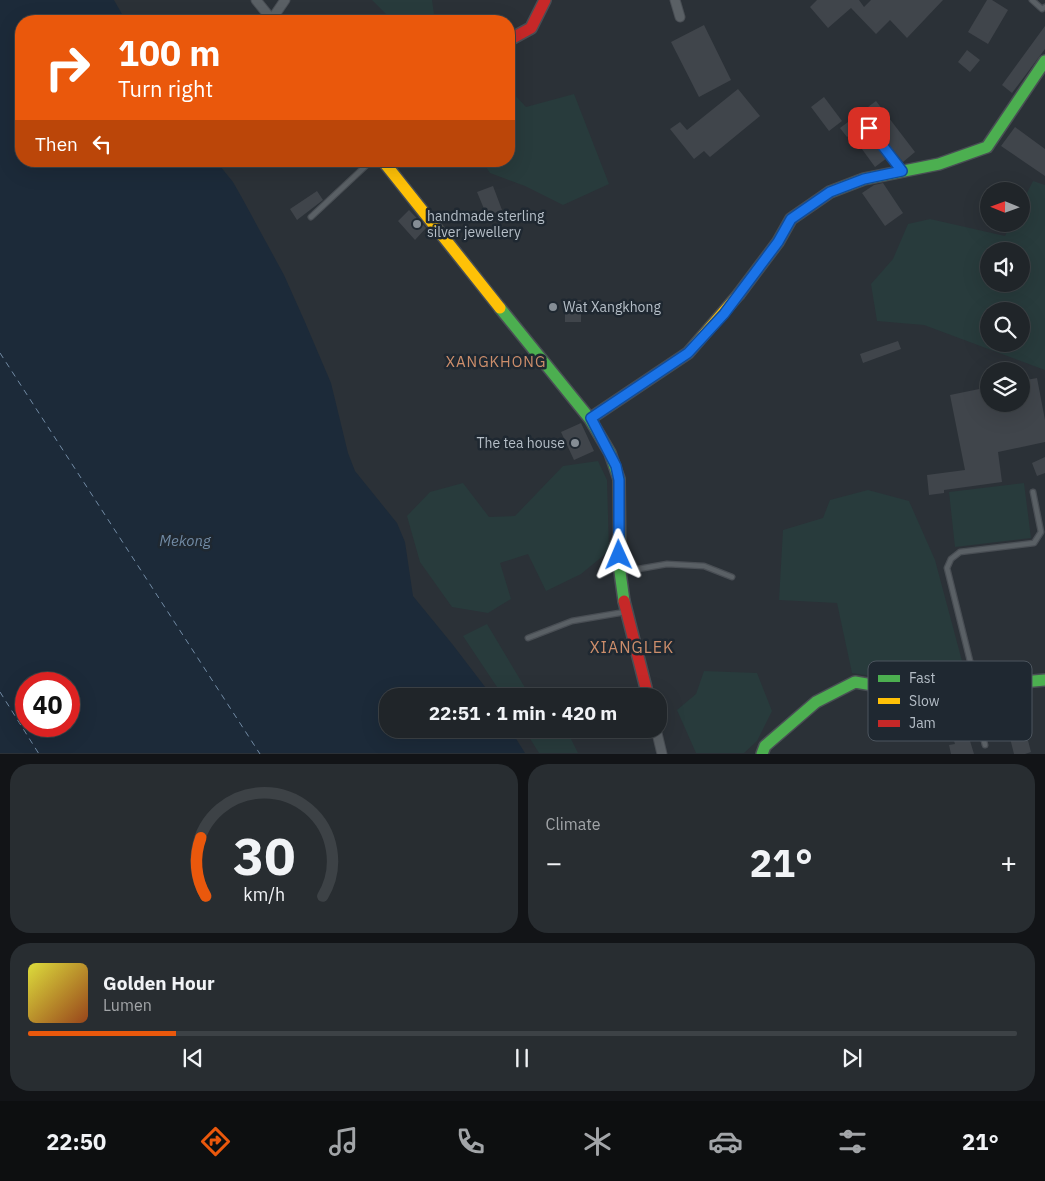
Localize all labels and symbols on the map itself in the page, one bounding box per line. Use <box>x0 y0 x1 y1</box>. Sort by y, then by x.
pin <box>848 107 890 149</box>
north arrow <box>980 182 1030 232</box>
place label: handmade sterling silver jewellery <box>427 207 545 241</box>
marker: handmade sterling silver jewellery <box>411 218 423 230</box>
place label: Wat Xangkhong <box>563 298 661 316</box>
marker: Wat Xangkhong <box>547 301 559 313</box>
district label: XANGKHONG <box>446 352 546 371</box>
place label: The tea house <box>476 434 565 452</box>
marker: The tea house <box>569 437 581 449</box>
position arrow <box>592 528 644 580</box>
water label: Mekong <box>159 531 212 550</box>
district label: XIANGLEK <box>590 637 674 657</box>
legend <box>868 661 1032 741</box>
text: Fast <box>909 669 935 687</box>
speed limit sign: 40 <box>15 672 80 737</box>
text: Slow <box>909 692 940 710</box>
text: Jam <box>909 714 936 732</box>

